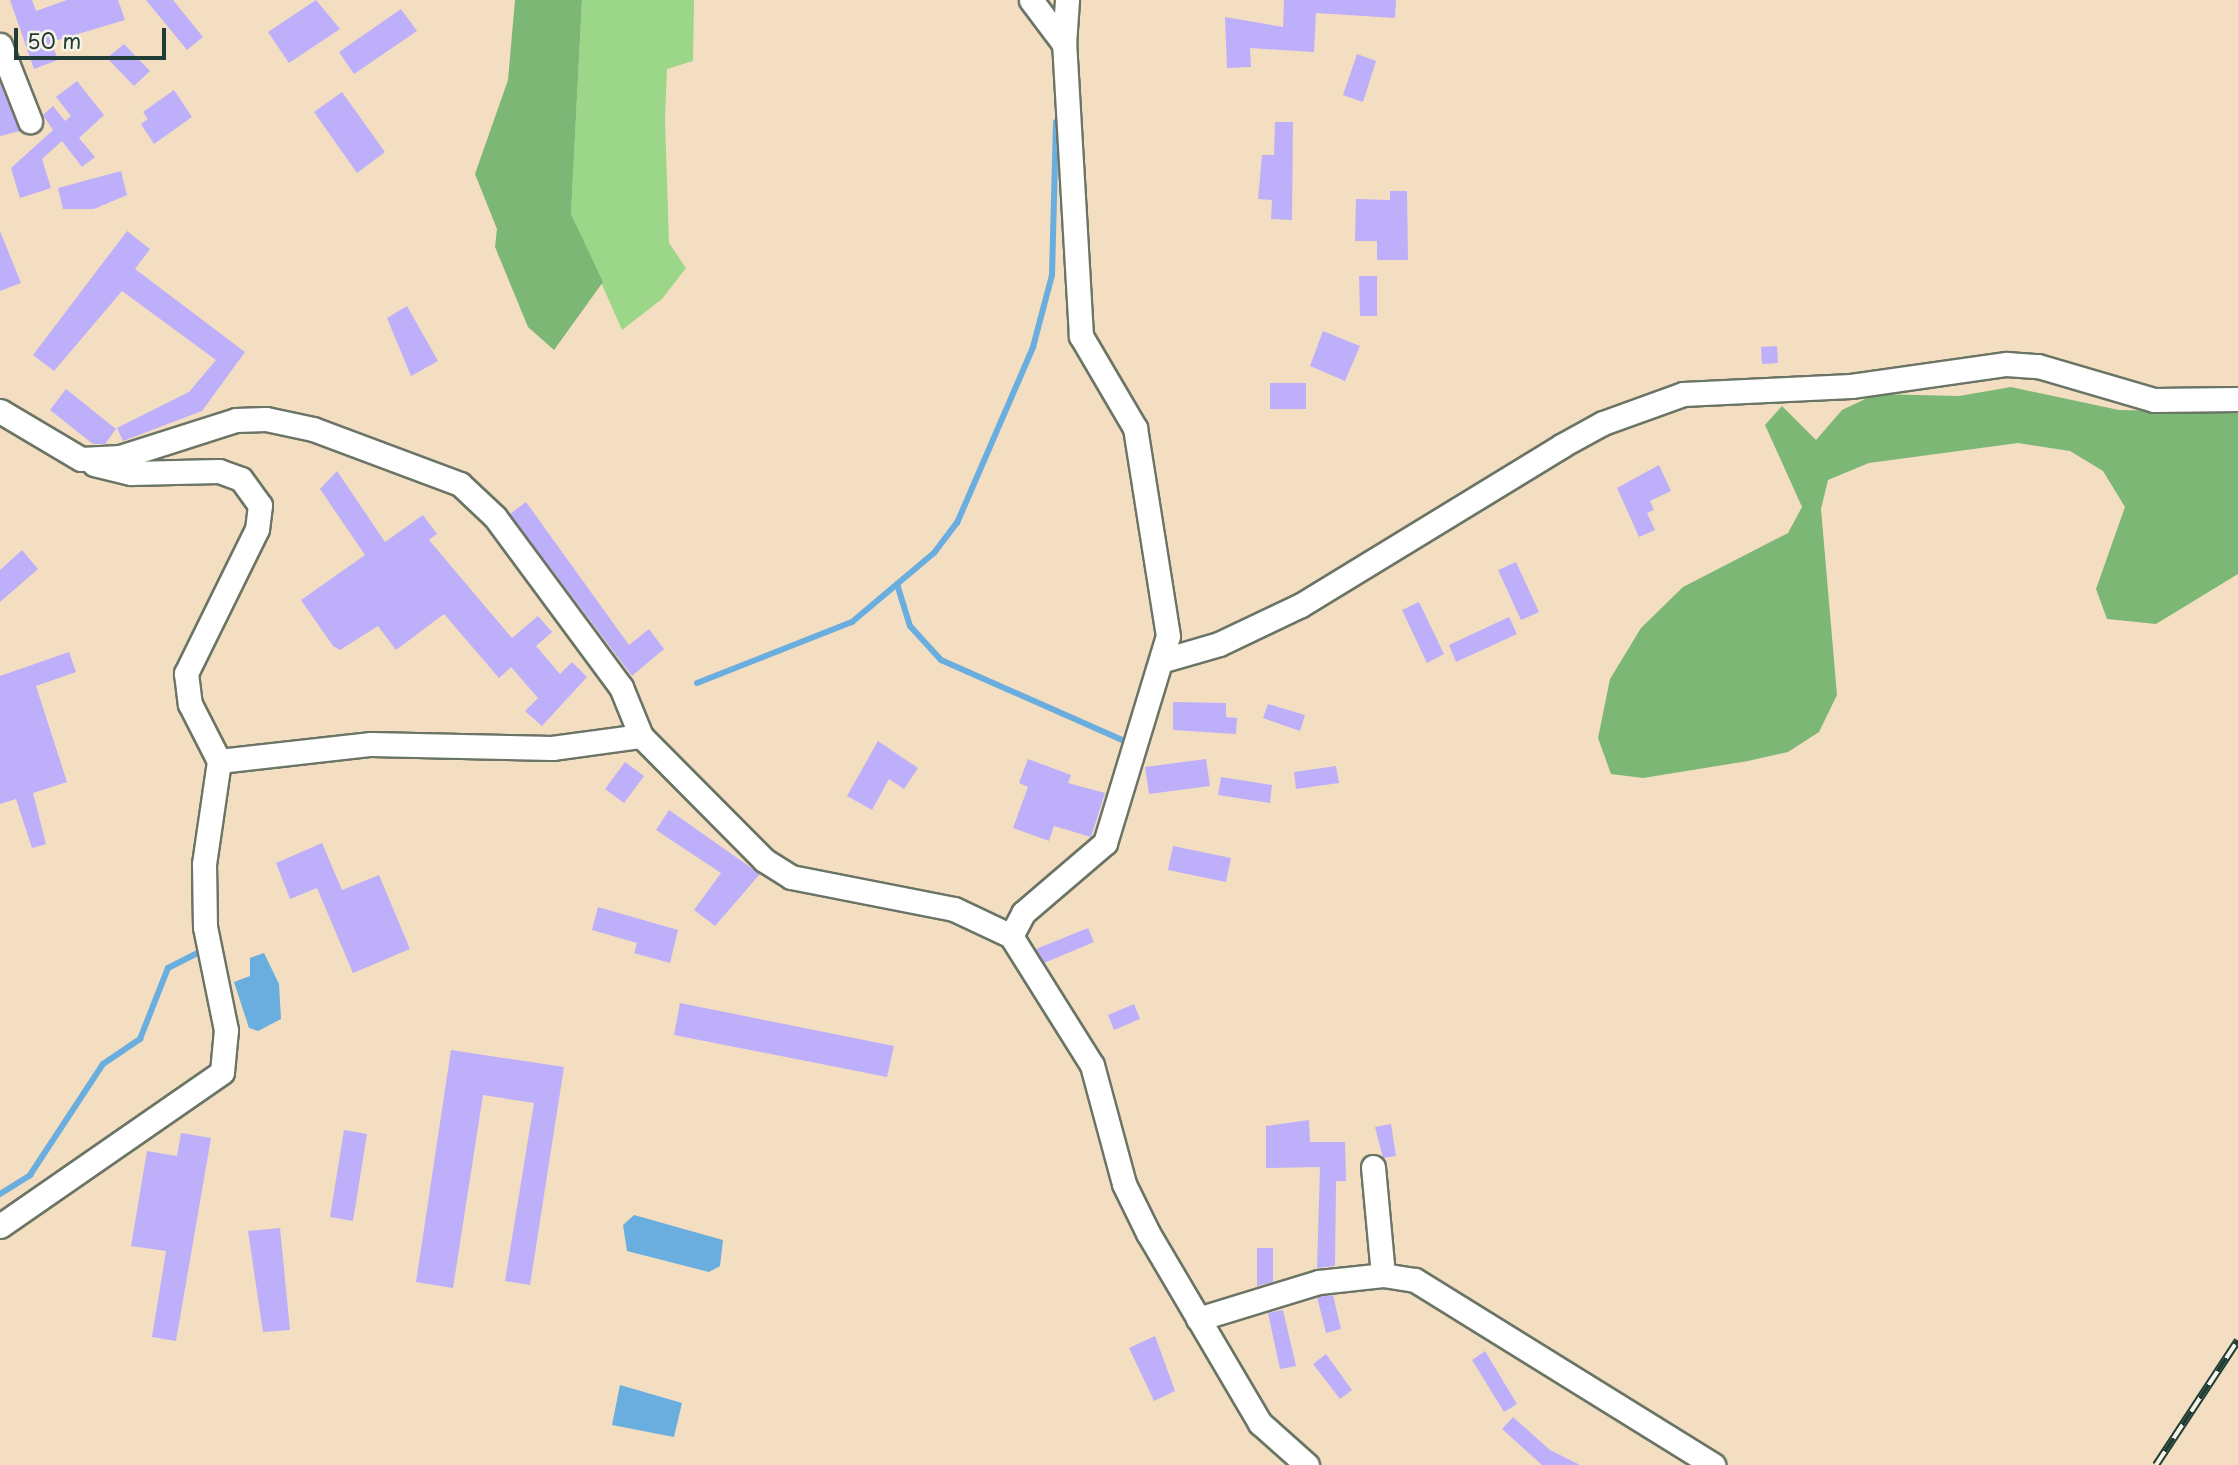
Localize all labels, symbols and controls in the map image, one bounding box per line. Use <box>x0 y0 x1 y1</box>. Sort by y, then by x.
scale bar <box>18 14 170 58</box>
text: 50 m <box>27 24 81 56</box>

